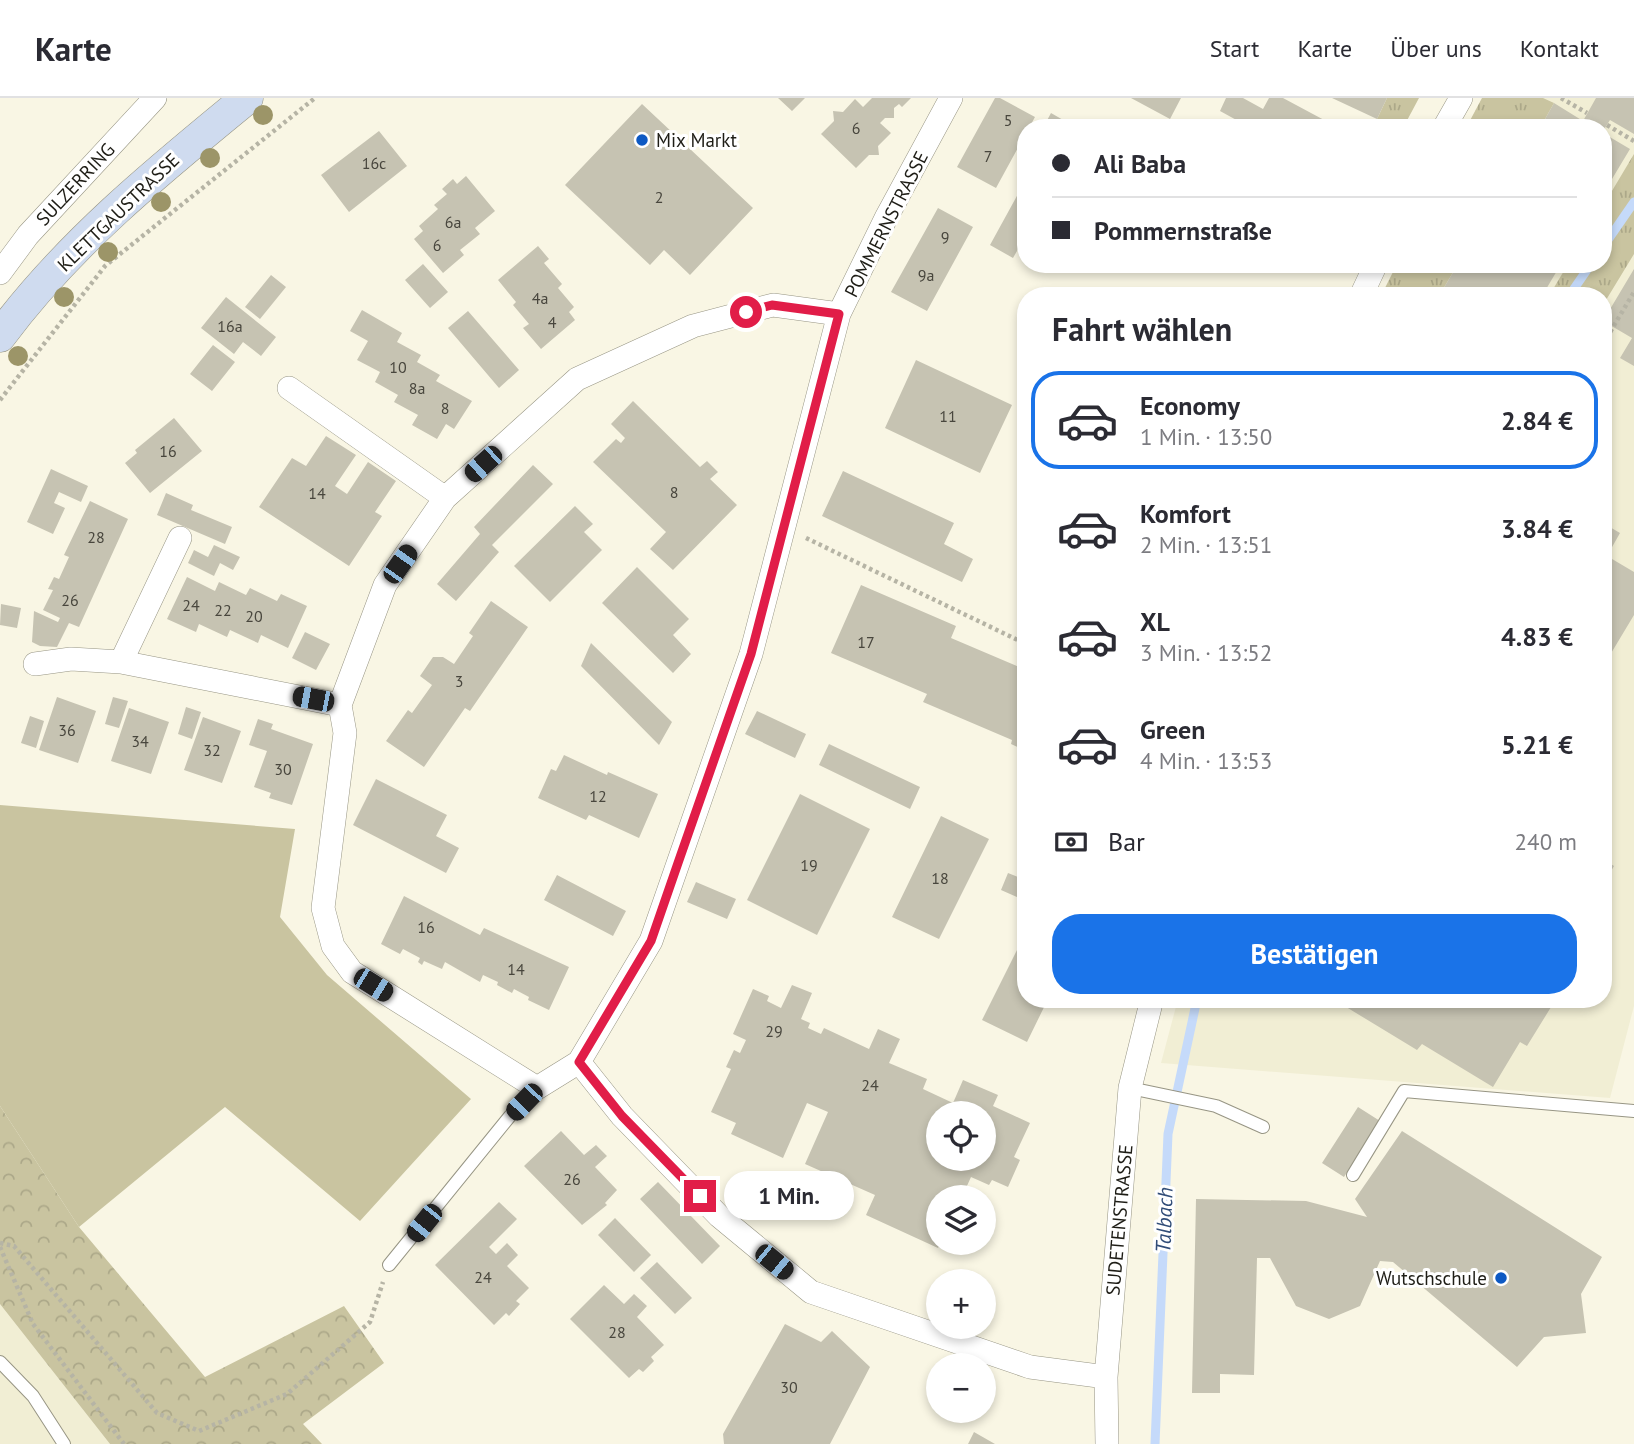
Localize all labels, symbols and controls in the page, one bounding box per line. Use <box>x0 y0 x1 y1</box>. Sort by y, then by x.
text: Karte <box>35 27 112 70</box>
text: Start <box>1210 33 1259 64</box>
text: Karte <box>1297 33 1352 64</box>
text: Über uns <box>1390 33 1482 64</box>
text: Kontakt <box>1520 33 1599 64</box>
house number: 5 <box>1004 110 1012 130</box>
house number: 6 <box>852 118 860 138</box>
place label: Mix Markt <box>656 128 737 152</box>
marker: Mix Markt <box>634 132 650 148</box>
street label: SULZERRING <box>30 137 120 231</box>
house number: 7 <box>984 146 992 166</box>
street label: POMMERNSTRASSE <box>839 147 933 301</box>
text: Ali Baba <box>1094 147 1186 180</box>
street label: KLETTGAUSTRASSE <box>52 148 184 276</box>
house number: 16c <box>362 153 386 173</box>
house number: 2 <box>655 187 663 207</box>
house number: 6a <box>445 212 461 232</box>
text: Pommernstraße <box>1094 214 1272 247</box>
house number: 9 <box>941 227 949 247</box>
house number: 6 <box>433 235 441 255</box>
house number: 9a <box>918 265 934 285</box>
house number: 4a <box>532 288 548 308</box>
route start <box>730 296 762 328</box>
text: Fahrt wählen <box>1052 308 1232 350</box>
house number: 4 <box>548 312 557 332</box>
house number: 16a <box>217 316 243 336</box>
house number: 10 <box>389 357 407 377</box>
house number: 8a <box>409 378 425 398</box>
icon: car <box>1056 389 1119 452</box>
text: Economy <box>1140 389 1240 422</box>
house number: 8 <box>441 398 449 418</box>
text: 2.84 € <box>1501 404 1573 437</box>
house number: 11 <box>939 406 957 426</box>
text: 1 Min. · 13:50 <box>1140 422 1272 451</box>
house number: 16 <box>159 441 177 461</box>
car <box>461 442 506 486</box>
house number: 8 <box>670 482 678 502</box>
house number: 14 <box>308 483 326 503</box>
icon: car <box>1056 497 1119 560</box>
text: Komfort <box>1140 497 1231 530</box>
text: 3.84 € <box>1501 512 1573 545</box>
house number: 28 <box>87 527 105 547</box>
text: 2 Min. · 13:51 <box>1140 530 1272 559</box>
car <box>380 541 421 587</box>
house number: 26 <box>61 590 79 610</box>
house number: 24 <box>182 595 200 615</box>
house number: 22 <box>214 600 232 620</box>
icon: car <box>1056 605 1119 668</box>
text: XL <box>1140 605 1170 638</box>
house number: 20 <box>245 606 263 626</box>
text: 4.83 € <box>1501 620 1573 653</box>
house number: 17 <box>857 632 875 652</box>
text: 3 Min. · 13:52 <box>1140 638 1272 667</box>
house number: 3 <box>455 671 463 691</box>
car <box>291 685 336 713</box>
icon: car <box>1056 713 1119 776</box>
text: Green <box>1140 713 1205 746</box>
house number: 36 <box>58 720 76 740</box>
text: 5.21 € <box>1501 728 1573 761</box>
house number: 34 <box>131 731 149 751</box>
house number: 32 <box>203 740 221 760</box>
text: 4 Min. · 13:53 <box>1140 746 1272 775</box>
house number: 30 <box>274 759 292 779</box>
house number: 12 <box>589 786 607 806</box>
icon: cash <box>1052 823 1090 861</box>
text: Bar <box>1108 825 1145 858</box>
text: 240 m <box>1515 827 1577 856</box>
house number: 19 <box>800 855 818 875</box>
house number: 18 <box>931 868 949 888</box>
button: Bestätigen <box>1052 914 1577 994</box>
house number: 16 <box>417 917 435 937</box>
house number: 14 <box>507 959 525 979</box>
car <box>350 965 397 1005</box>
house number: 29 <box>765 1021 783 1041</box>
house number: 24 <box>861 1075 879 1095</box>
car <box>502 1080 547 1124</box>
map controls <box>926 1101 996 1423</box>
button: locate <box>926 1101 996 1171</box>
street label: SUDETENSTRASSE <box>1100 1143 1138 1297</box>
house number: 26 <box>563 1169 581 1189</box>
callout: 1 Min. <box>724 1172 854 1220</box>
route end <box>684 1180 716 1212</box>
text: 1 Min. <box>758 1181 820 1210</box>
button: layers <box>926 1185 996 1255</box>
water label: Talbach <box>1149 1187 1179 1253</box>
car <box>403 1200 446 1246</box>
car <box>752 1241 797 1283</box>
place label: Wutschschule <box>1376 1266 1487 1290</box>
house number: 24 <box>474 1267 492 1287</box>
button: + <box>926 1269 996 1339</box>
marker: Wutschschule <box>1493 1270 1509 1286</box>
house number: 28 <box>608 1322 626 1342</box>
button: − <box>926 1353 996 1423</box>
house number: 30 <box>780 1377 798 1397</box>

